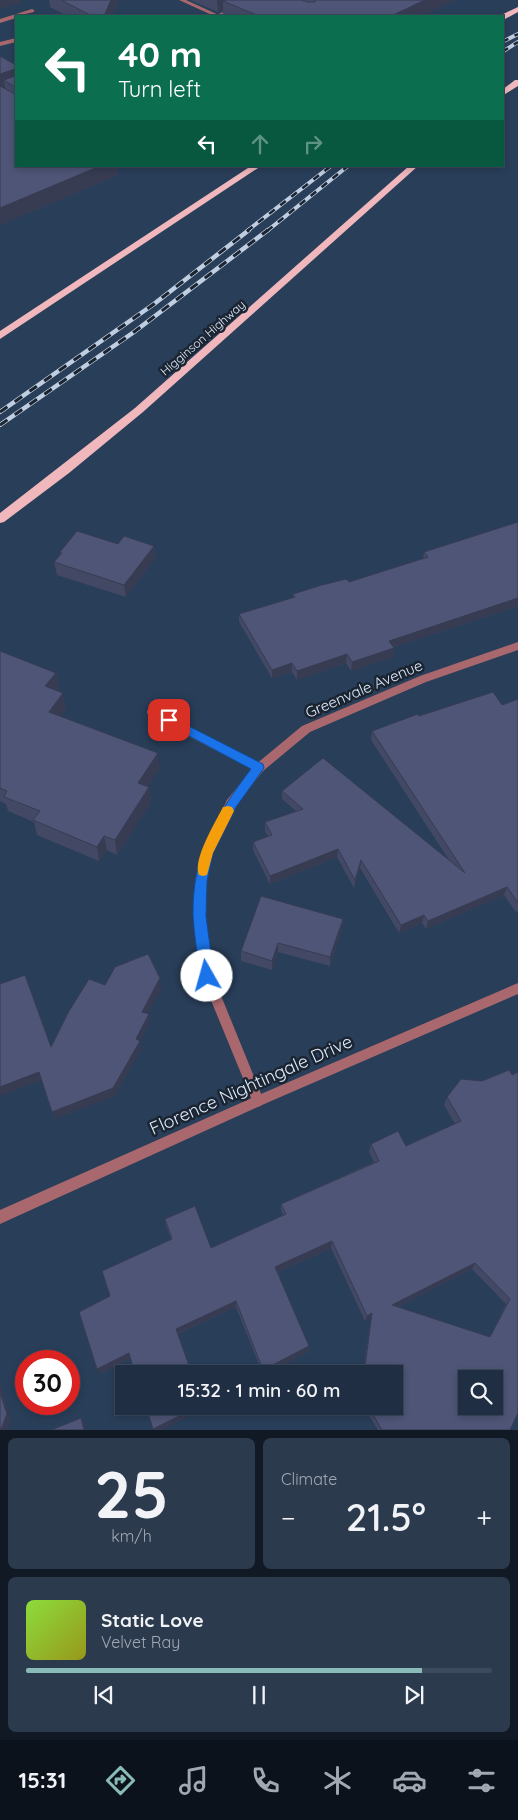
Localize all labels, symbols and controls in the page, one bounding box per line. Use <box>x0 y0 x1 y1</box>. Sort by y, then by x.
text: 40 m <box>118 32 202 76</box>
icon: left <box>35 35 100 100</box>
text: Turn left <box>118 75 201 103</box>
icon: left <box>193 130 221 158</box>
icon: ahead <box>246 130 274 158</box>
icon: right <box>299 130 327 158</box>
street label: Higginson Highway <box>157 297 248 379</box>
street label: Greenvale Avenue <box>302 655 425 722</box>
pin <box>148 699 190 741</box>
icon: arrive <box>155 706 183 734</box>
position arrow <box>180 949 232 1001</box>
street label: Florence Nightingale Drive <box>146 1029 356 1140</box>
speed limit sign: 30 <box>15 1350 80 1415</box>
map controls <box>458 1370 503 1415</box>
button: search <box>458 1370 503 1415</box>
text: 15:32 · 1 min · 60 m <box>177 1378 341 1402</box>
text: 25 <box>94 1453 169 1534</box>
text: Climate <box>281 1469 337 1489</box>
text: 21.5° <box>346 1493 426 1541</box>
text: − <box>281 1500 296 1535</box>
text: + <box>476 1500 492 1535</box>
text: km/h <box>111 1526 152 1546</box>
text: Static Love <box>101 1608 204 1632</box>
text: Velvet Ray <box>101 1632 180 1652</box>
icon: previous <box>90 1681 118 1709</box>
icon: pause <box>245 1681 273 1709</box>
icon: next <box>400 1681 428 1709</box>
icon: directions <box>103 1763 138 1798</box>
icon: music <box>176 1763 211 1798</box>
icon: phone <box>248 1763 283 1798</box>
icon: climate <box>320 1763 355 1798</box>
icon: car <box>392 1763 427 1798</box>
icon: filters <box>464 1763 499 1798</box>
text: 15:31 <box>19 1766 66 1794</box>

